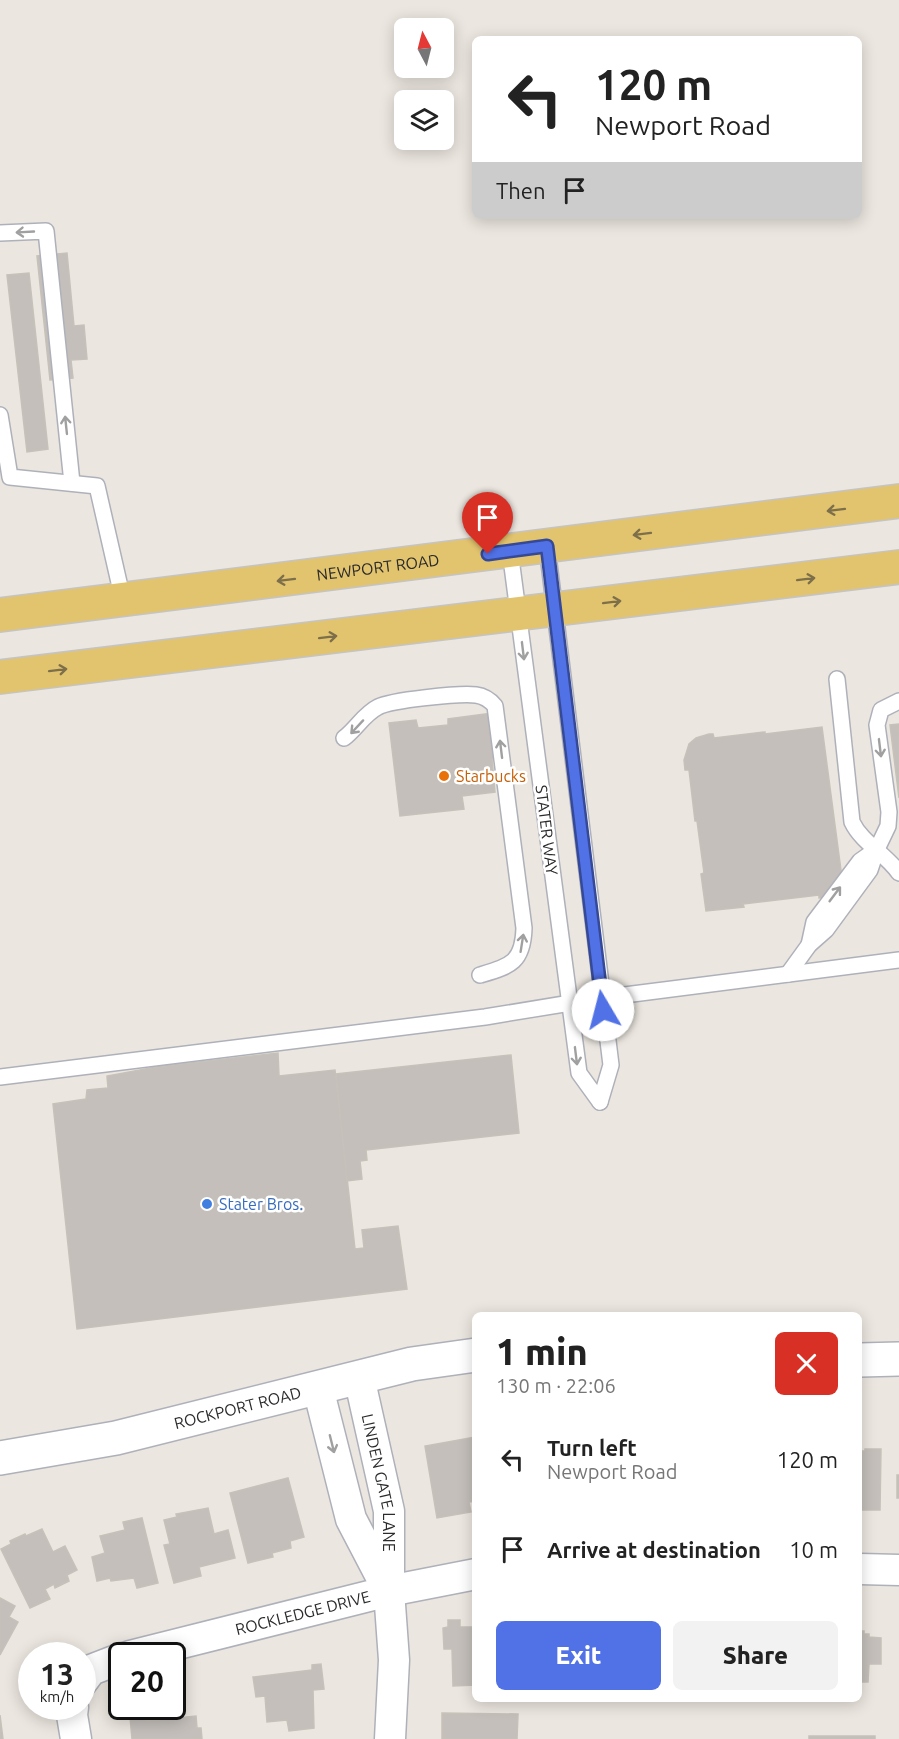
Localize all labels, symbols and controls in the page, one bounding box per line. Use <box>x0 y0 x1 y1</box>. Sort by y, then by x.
north arrow <box>394 18 454 78</box>
map controls <box>394 18 454 150</box>
icon: left <box>496 60 574 138</box>
text: 120 m <box>595 61 712 108</box>
button: layers <box>394 90 454 150</box>
text: Newport Road <box>595 110 771 140</box>
icon: arrive <box>558 174 591 207</box>
text: Then <box>496 178 546 203</box>
one-way arrow <box>16 226 36 237</box>
one-way arrow <box>60 416 71 436</box>
pin <box>462 492 513 554</box>
icon: arrive <box>471 501 504 534</box>
one-way arrow <box>826 504 846 515</box>
one-way arrow <box>633 529 653 540</box>
street label: NEWPORT ROAD <box>315 550 440 584</box>
one-way arrow <box>796 573 815 584</box>
one-way arrow <box>276 574 296 585</box>
one-way arrow <box>602 597 622 608</box>
one-way arrow <box>317 631 337 642</box>
one-way arrow <box>518 640 529 660</box>
one-way arrow <box>48 664 67 675</box>
one-way arrow <box>350 719 364 734</box>
one-way arrow <box>875 737 886 757</box>
one-way arrow <box>496 740 507 760</box>
place label: Starbucks <box>456 767 526 785</box>
marker: Starbucks <box>437 769 451 783</box>
street label: STATER WAY <box>533 784 562 877</box>
one-way arrow <box>829 886 841 902</box>
one-way arrow <box>517 933 528 953</box>
position arrow <box>571 978 635 1042</box>
one-way arrow <box>571 1045 582 1065</box>
place label: Stater Bros. <box>219 1195 303 1213</box>
marker: Stater Bros. <box>200 1197 214 1211</box>
text: 1 min <box>496 1331 588 1372</box>
button: close <box>775 1332 838 1395</box>
text: 130 m · 22:06 <box>496 1374 616 1397</box>
street label: ROCKPORT ROAD <box>172 1383 303 1432</box>
street label: LINDEN GATE LANE <box>358 1412 398 1552</box>
one-way arrow <box>327 1435 338 1454</box>
text: Turn left <box>547 1435 637 1460</box>
icon: left <box>496 1443 529 1476</box>
text: 120 m <box>777 1447 838 1472</box>
text: Newport Road <box>547 1460 677 1483</box>
icon: arrive <box>496 1533 529 1566</box>
text: Arrive at destination <box>547 1537 761 1562</box>
text: 10 m <box>789 1537 838 1562</box>
street label: ROCKLEDGE DRIVE <box>233 1587 372 1638</box>
button: Exit <box>496 1621 661 1690</box>
button: Share <box>673 1621 838 1690</box>
speed limit sign: 20 <box>108 1642 186 1720</box>
text: 13 <box>40 1657 74 1691</box>
text: km/h <box>40 1688 74 1705</box>

